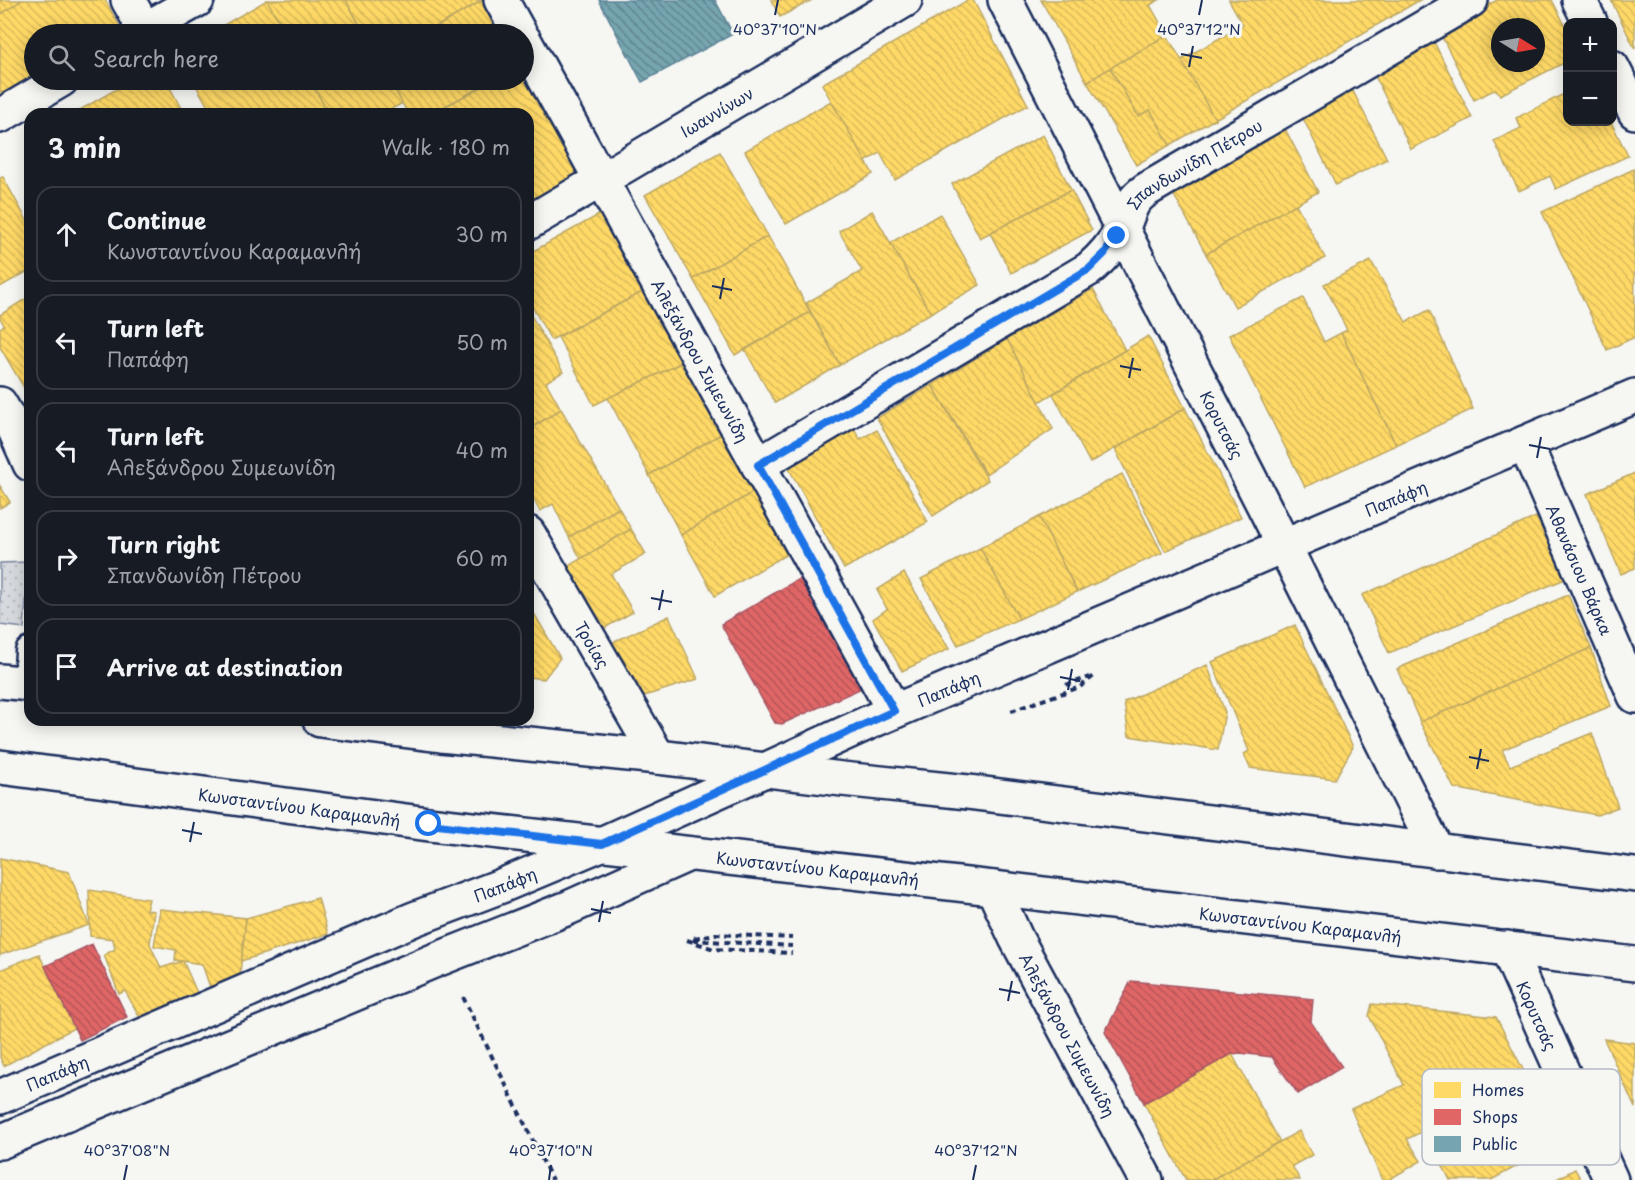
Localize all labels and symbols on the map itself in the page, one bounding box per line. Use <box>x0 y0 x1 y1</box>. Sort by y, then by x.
text: 40°37'10"N <box>733 17 817 40</box>
text: 40°37'12"N <box>1157 17 1241 40</box>
north arrow <box>1491 18 1545 72</box>
street label: Ιωαννίνων <box>675 80 758 143</box>
street label: Σπανδωνίδη Πέτρου <box>1120 113 1266 214</box>
route end <box>1103 222 1129 248</box>
street label: Αλεξάνδρου Συμεωνίδη <box>646 275 755 447</box>
street label: Κορυτσάς <box>1195 386 1250 463</box>
street label: Παπάφη <box>1361 474 1431 522</box>
street label: Αθανάσιου Βάρκα <box>1541 500 1619 639</box>
street label: Τροίας <box>570 616 616 673</box>
street label: Παπάφη <box>914 664 984 712</box>
street label: Κωνσταντίνου Καραμανλή <box>197 781 402 832</box>
route start <box>415 810 441 836</box>
street label: Κωνσταντίνου Καραμανλή <box>715 845 920 892</box>
street label: Παπάφη <box>470 861 540 907</box>
street label: Κωνσταντίνου Καραμανλή <box>1198 901 1403 948</box>
street label: Αλεξάνδρου Συμεωνίδη <box>1014 949 1122 1121</box>
street label: Κορυτσάς <box>1511 977 1563 1054</box>
street label: Παπάφη <box>22 1049 92 1097</box>
legend <box>1422 1069 1620 1165</box>
text: Homes <box>1472 1077 1524 1101</box>
text: Shops <box>1472 1104 1518 1128</box>
text: Public <box>1472 1131 1517 1155</box>
text: 40°37'08"N <box>84 1138 170 1161</box>
text: 40°37'10"N <box>509 1138 593 1161</box>
text: 40°37'12"N <box>934 1138 1018 1161</box>

